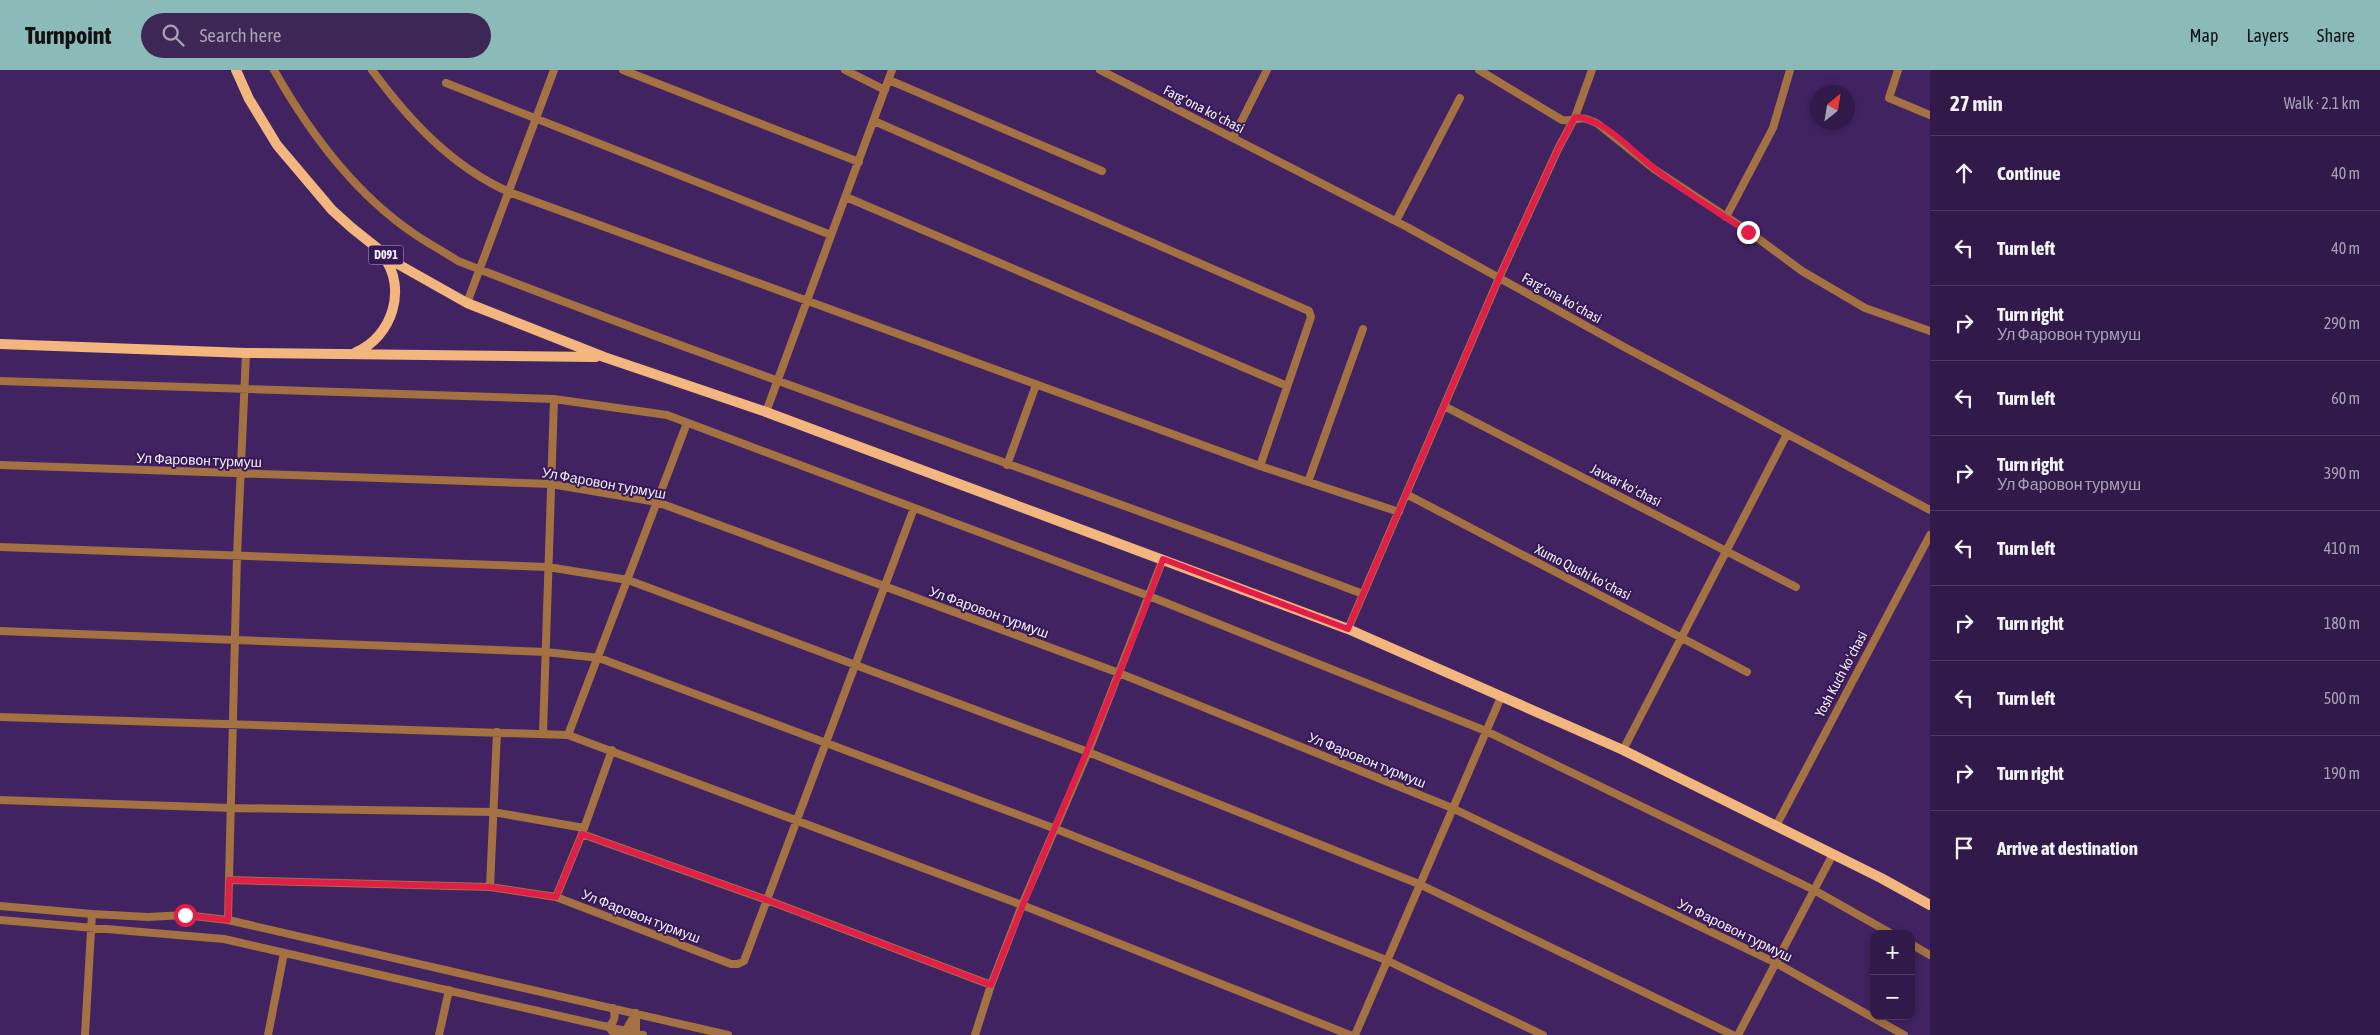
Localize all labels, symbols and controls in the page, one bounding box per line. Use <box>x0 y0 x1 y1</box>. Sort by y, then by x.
search box <box>141 13 491 58</box>
icon: search <box>159 21 187 49</box>
text: Turnpoint <box>25 22 111 49</box>
text: Search here <box>199 24 281 46</box>
text: Map <box>2189 25 2218 46</box>
text: Layers <box>2246 25 2289 46</box>
text: Share <box>2317 25 2355 46</box>
street label: Fargʻona koʻchasi <box>1161 82 1247 136</box>
north arrow <box>1810 85 1855 130</box>
text: 27 min <box>1950 91 2003 115</box>
text: Walk · 2.1 km <box>2284 94 2360 112</box>
icon: ahead <box>1950 159 1978 187</box>
text: Continue <box>1997 162 2061 184</box>
text: 40 m <box>2331 164 2360 182</box>
route end <box>1737 221 1760 244</box>
icon: left <box>1950 234 1978 262</box>
text: Turn left <box>1997 237 2055 259</box>
text: 40 m <box>2331 239 2360 257</box>
road number: D091 <box>368 246 404 264</box>
street label: Fargʻona koʻchasi <box>1519 269 1605 327</box>
text: Turn right <box>1997 303 2064 325</box>
icon: right <box>1950 309 1978 337</box>
text: 290 m <box>2324 314 2360 332</box>
text: Ул Фаровон турмуш <box>1997 325 2141 343</box>
icon: left <box>1950 384 1978 412</box>
text: Turn left <box>1997 387 2055 409</box>
text: 60 m <box>2331 389 2360 407</box>
street label: Ул Фаровон турмуш <box>136 450 262 470</box>
text: Turn right <box>1997 453 2064 475</box>
icon: right <box>1950 459 1978 487</box>
street label: Javxar koʻchasi <box>1588 460 1664 510</box>
street label: Ул Фаровон турмуш <box>541 464 667 502</box>
text: 390 m <box>2324 464 2360 482</box>
text: Ул Фаровон турмуш <box>1997 475 2141 493</box>
icon: left <box>1950 534 1978 562</box>
text: Turn left <box>1997 537 2055 559</box>
text: 410 m <box>2324 539 2360 557</box>
street label: Xumo Qushi koʻchasi <box>1532 541 1634 603</box>
street label: Ул Фаровон турмуш <box>927 583 1051 641</box>
icon: right <box>1950 609 1978 637</box>
text: Turn right <box>1997 612 2064 634</box>
text: 180 m <box>2324 614 2360 632</box>
street label: Yosh Kuch koʻchasi <box>1812 628 1870 720</box>
icon: left <box>1950 684 1978 712</box>
text: Turn left <box>1997 687 2055 709</box>
text: 500 m <box>2324 689 2360 707</box>
street label: Ул Фаровон турмуш <box>1306 729 1428 791</box>
icon: right <box>1950 759 1978 787</box>
text: Turn right <box>1997 762 2064 784</box>
text: 190 m <box>2324 764 2360 782</box>
icon: arrive <box>1950 834 1978 862</box>
text: Arrive at destination <box>1997 837 2138 859</box>
street label: Ул Фаровон турмуш <box>579 886 703 946</box>
street label: Ул Фаровон турмуш <box>1675 895 1795 965</box>
route start <box>174 904 197 927</box>
map controls <box>1870 930 1915 1020</box>
button: + <box>1870 930 1915 975</box>
button: − <box>1870 975 1915 1020</box>

